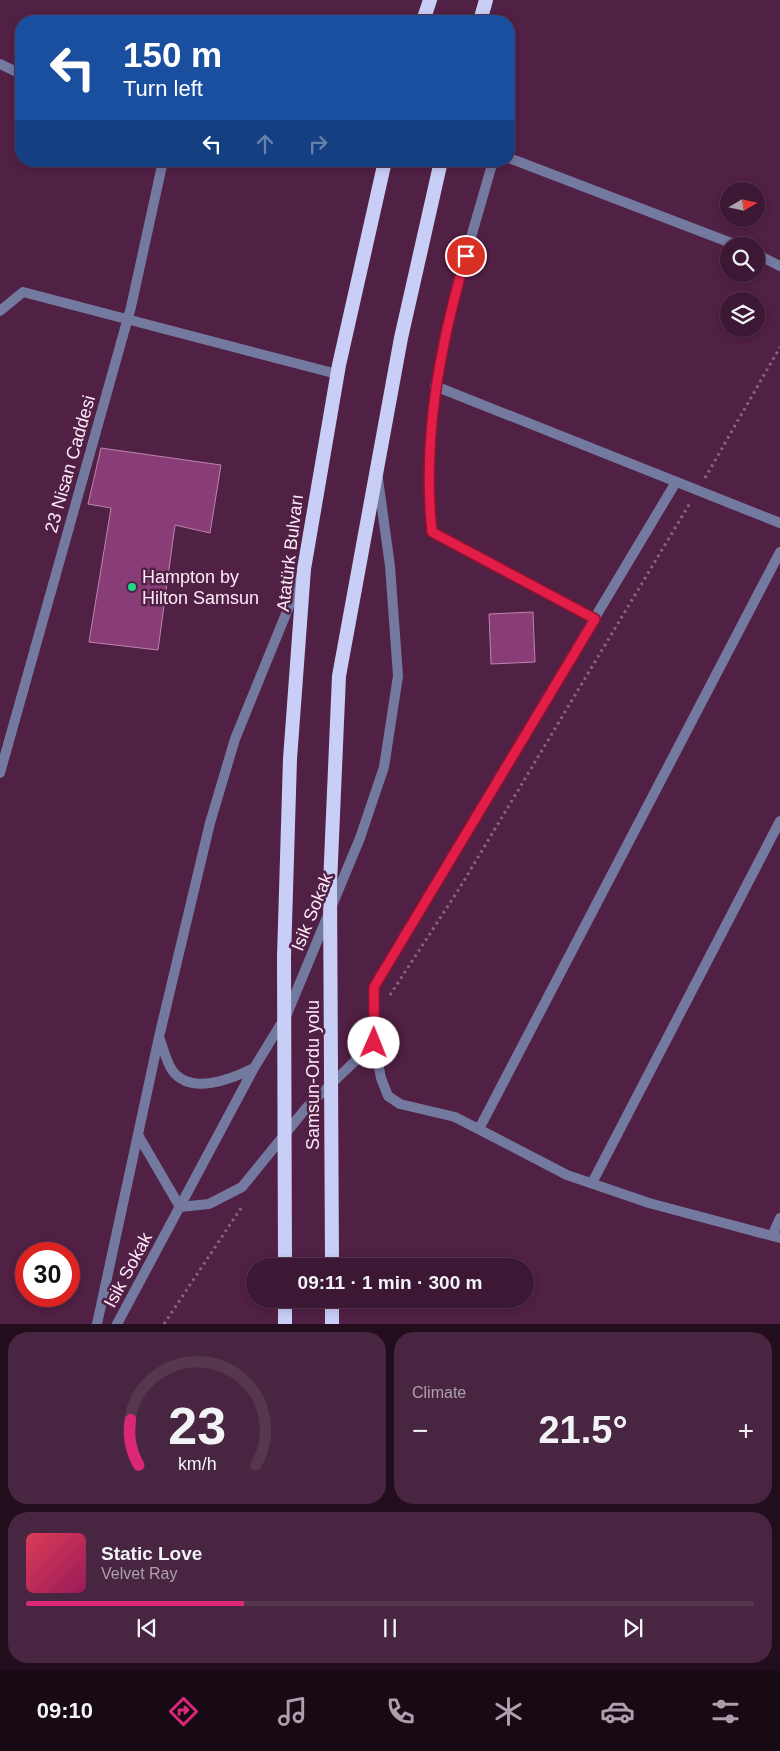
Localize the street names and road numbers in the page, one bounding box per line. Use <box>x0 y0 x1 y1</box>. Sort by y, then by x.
street label: 23 Nisan Caddesi <box>41 393 99 535</box>
street label: Atatürk Bulvarı <box>273 493 307 613</box>
street label: Isik Sokak <box>287 869 337 954</box>
street label: Samsun-Ordu yolu <box>303 1000 323 1150</box>
street label: Isik Sokak <box>100 1228 157 1311</box>

